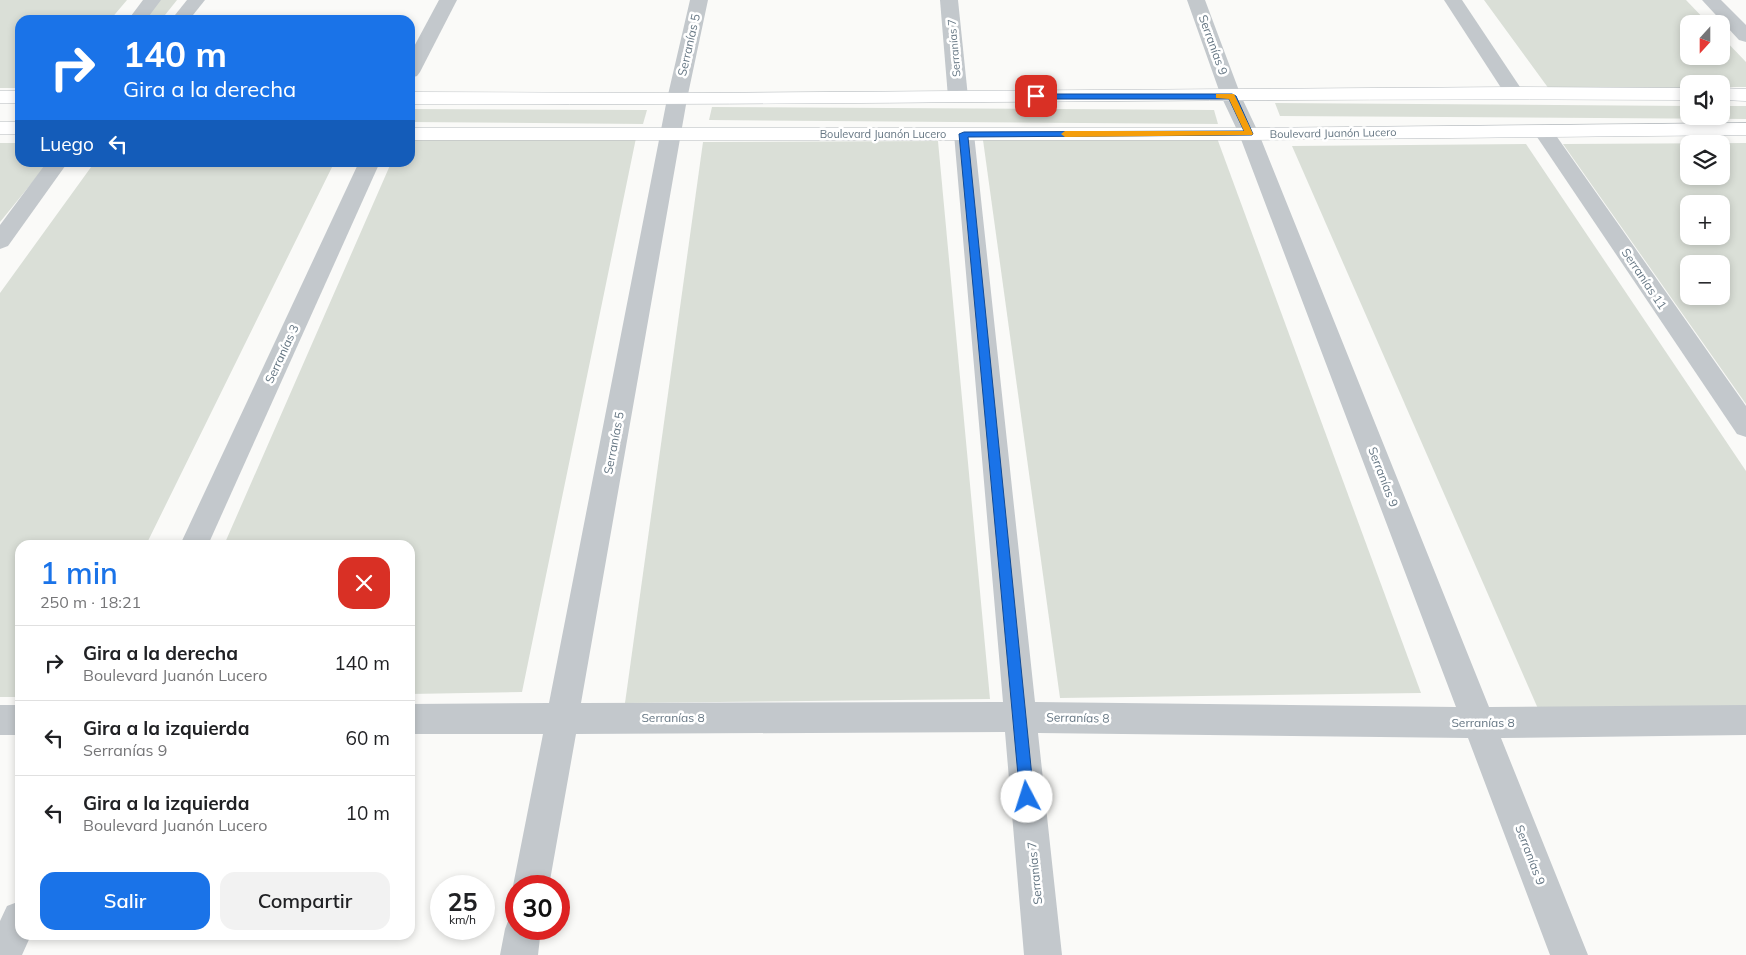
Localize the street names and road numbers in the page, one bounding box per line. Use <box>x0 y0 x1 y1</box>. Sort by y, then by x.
street label: Serranías 5 <box>674 12 703 77</box>
street label: Serranías 9 <box>1196 13 1231 77</box>
street label: Serranías 7 <box>945 19 963 77</box>
street label: Boulevard Juanón Lucero <box>1270 125 1396 141</box>
street label: Boulevard Juanón Lucero <box>820 127 946 141</box>
street label: Serranías 11 <box>1619 245 1670 312</box>
street label: Serranías 3 <box>261 322 302 386</box>
street label: Serranías 5 <box>600 410 627 475</box>
street label: Serranías 9 <box>1365 445 1402 509</box>
street label: Serranías 8 <box>1046 709 1110 726</box>
street label: Serranías 8 <box>641 710 705 725</box>
street label: Serranías 8 <box>1451 715 1515 730</box>
street label: Serranías 9 <box>1512 823 1549 887</box>
street label: Serranías 7 <box>1024 841 1045 905</box>

